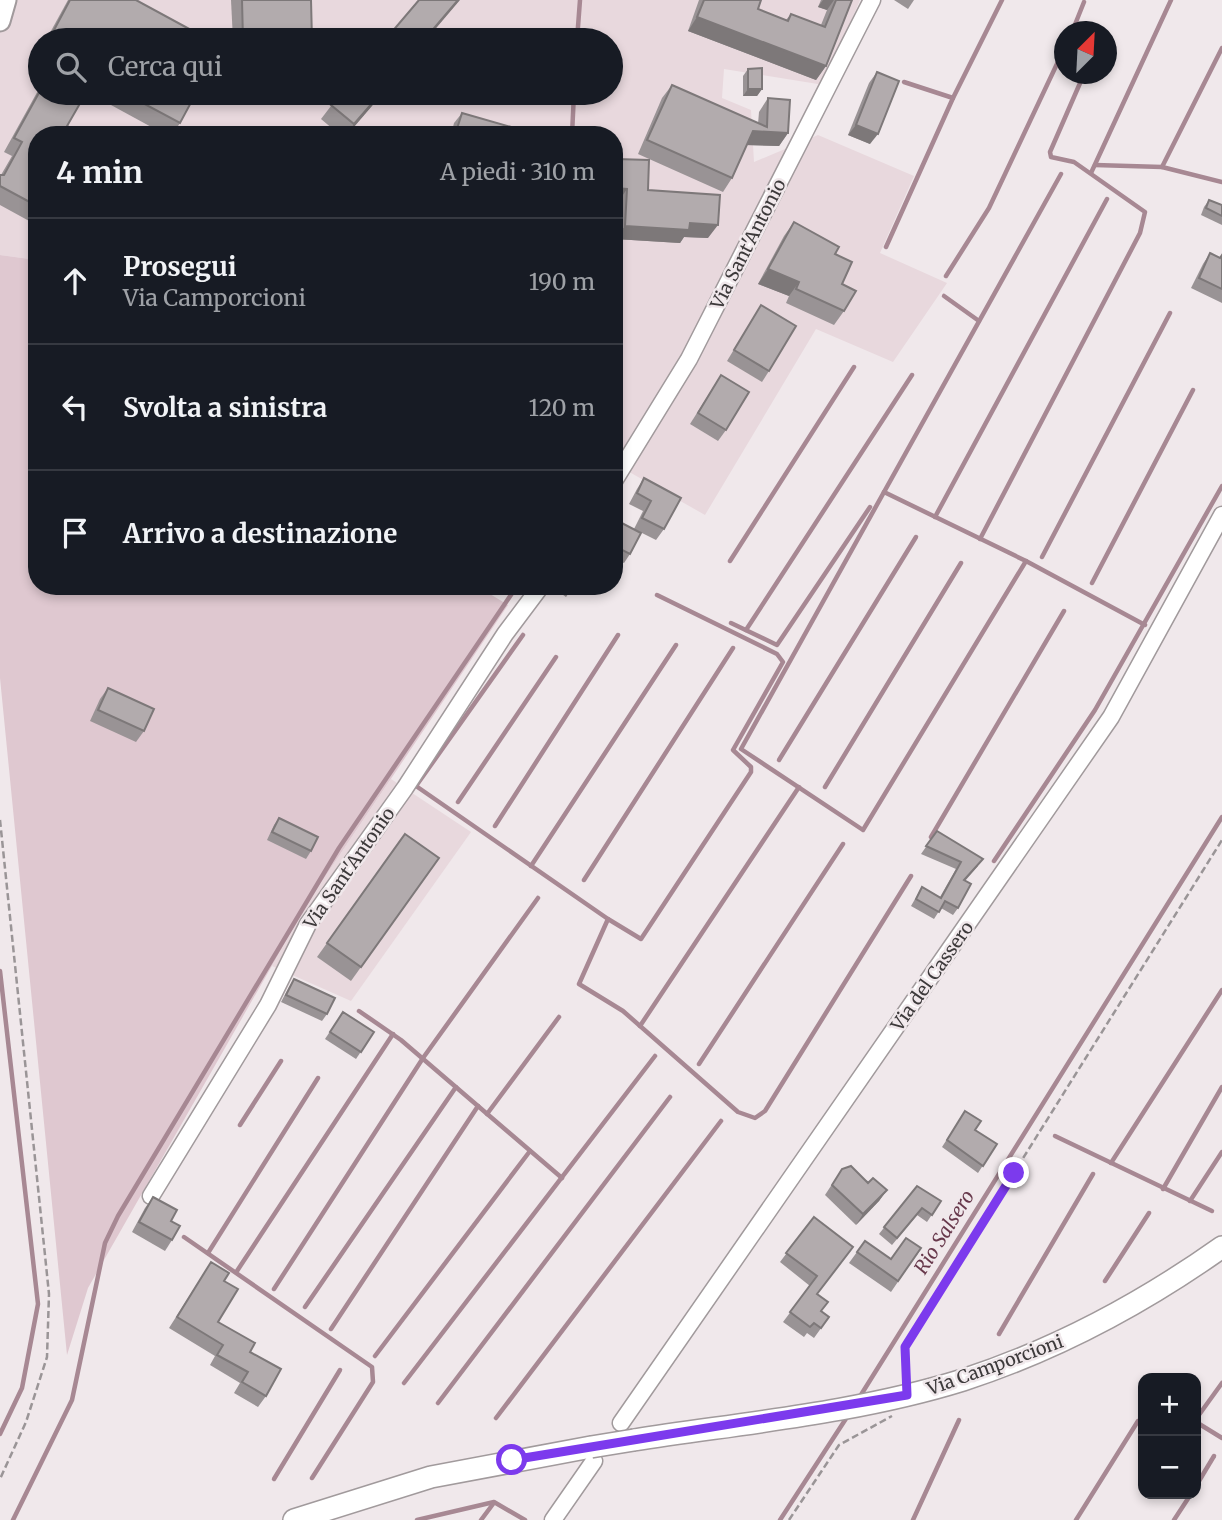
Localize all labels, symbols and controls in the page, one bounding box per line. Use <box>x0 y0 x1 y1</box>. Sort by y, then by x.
north arrow <box>1054 21 1117 84</box>
search box <box>28 28 623 105</box>
icon: search <box>52 48 90 86</box>
text: Cerca qui <box>108 50 222 83</box>
text: 4 min <box>56 153 143 191</box>
text: A piedi · 310 m <box>440 157 595 186</box>
street label: Via Sant'Antonio <box>705 175 791 314</box>
text: Prosegui <box>123 250 237 283</box>
icon: ahead <box>56 262 94 300</box>
text: 190 m <box>529 267 595 296</box>
text: Via Camporcioni <box>123 283 306 312</box>
icon: left <box>56 388 94 426</box>
text: Svolta a sinistra <box>123 391 327 424</box>
text: 120 m <box>529 393 595 422</box>
icon: arrive <box>56 514 94 552</box>
text: Arrivo a destinazione <box>123 517 397 550</box>
street label: Via Sant'Antonio <box>298 803 400 934</box>
street label: Via del Cassero <box>885 917 978 1036</box>
route end <box>998 1157 1029 1188</box>
water label: Rio Salsero <box>909 1185 979 1278</box>
street label: Via Camporcioni <box>923 1330 1066 1401</box>
map controls <box>1138 1373 1201 1499</box>
button: + <box>1138 1373 1201 1436</box>
button: − <box>1138 1436 1201 1499</box>
route start <box>496 1444 527 1475</box>

